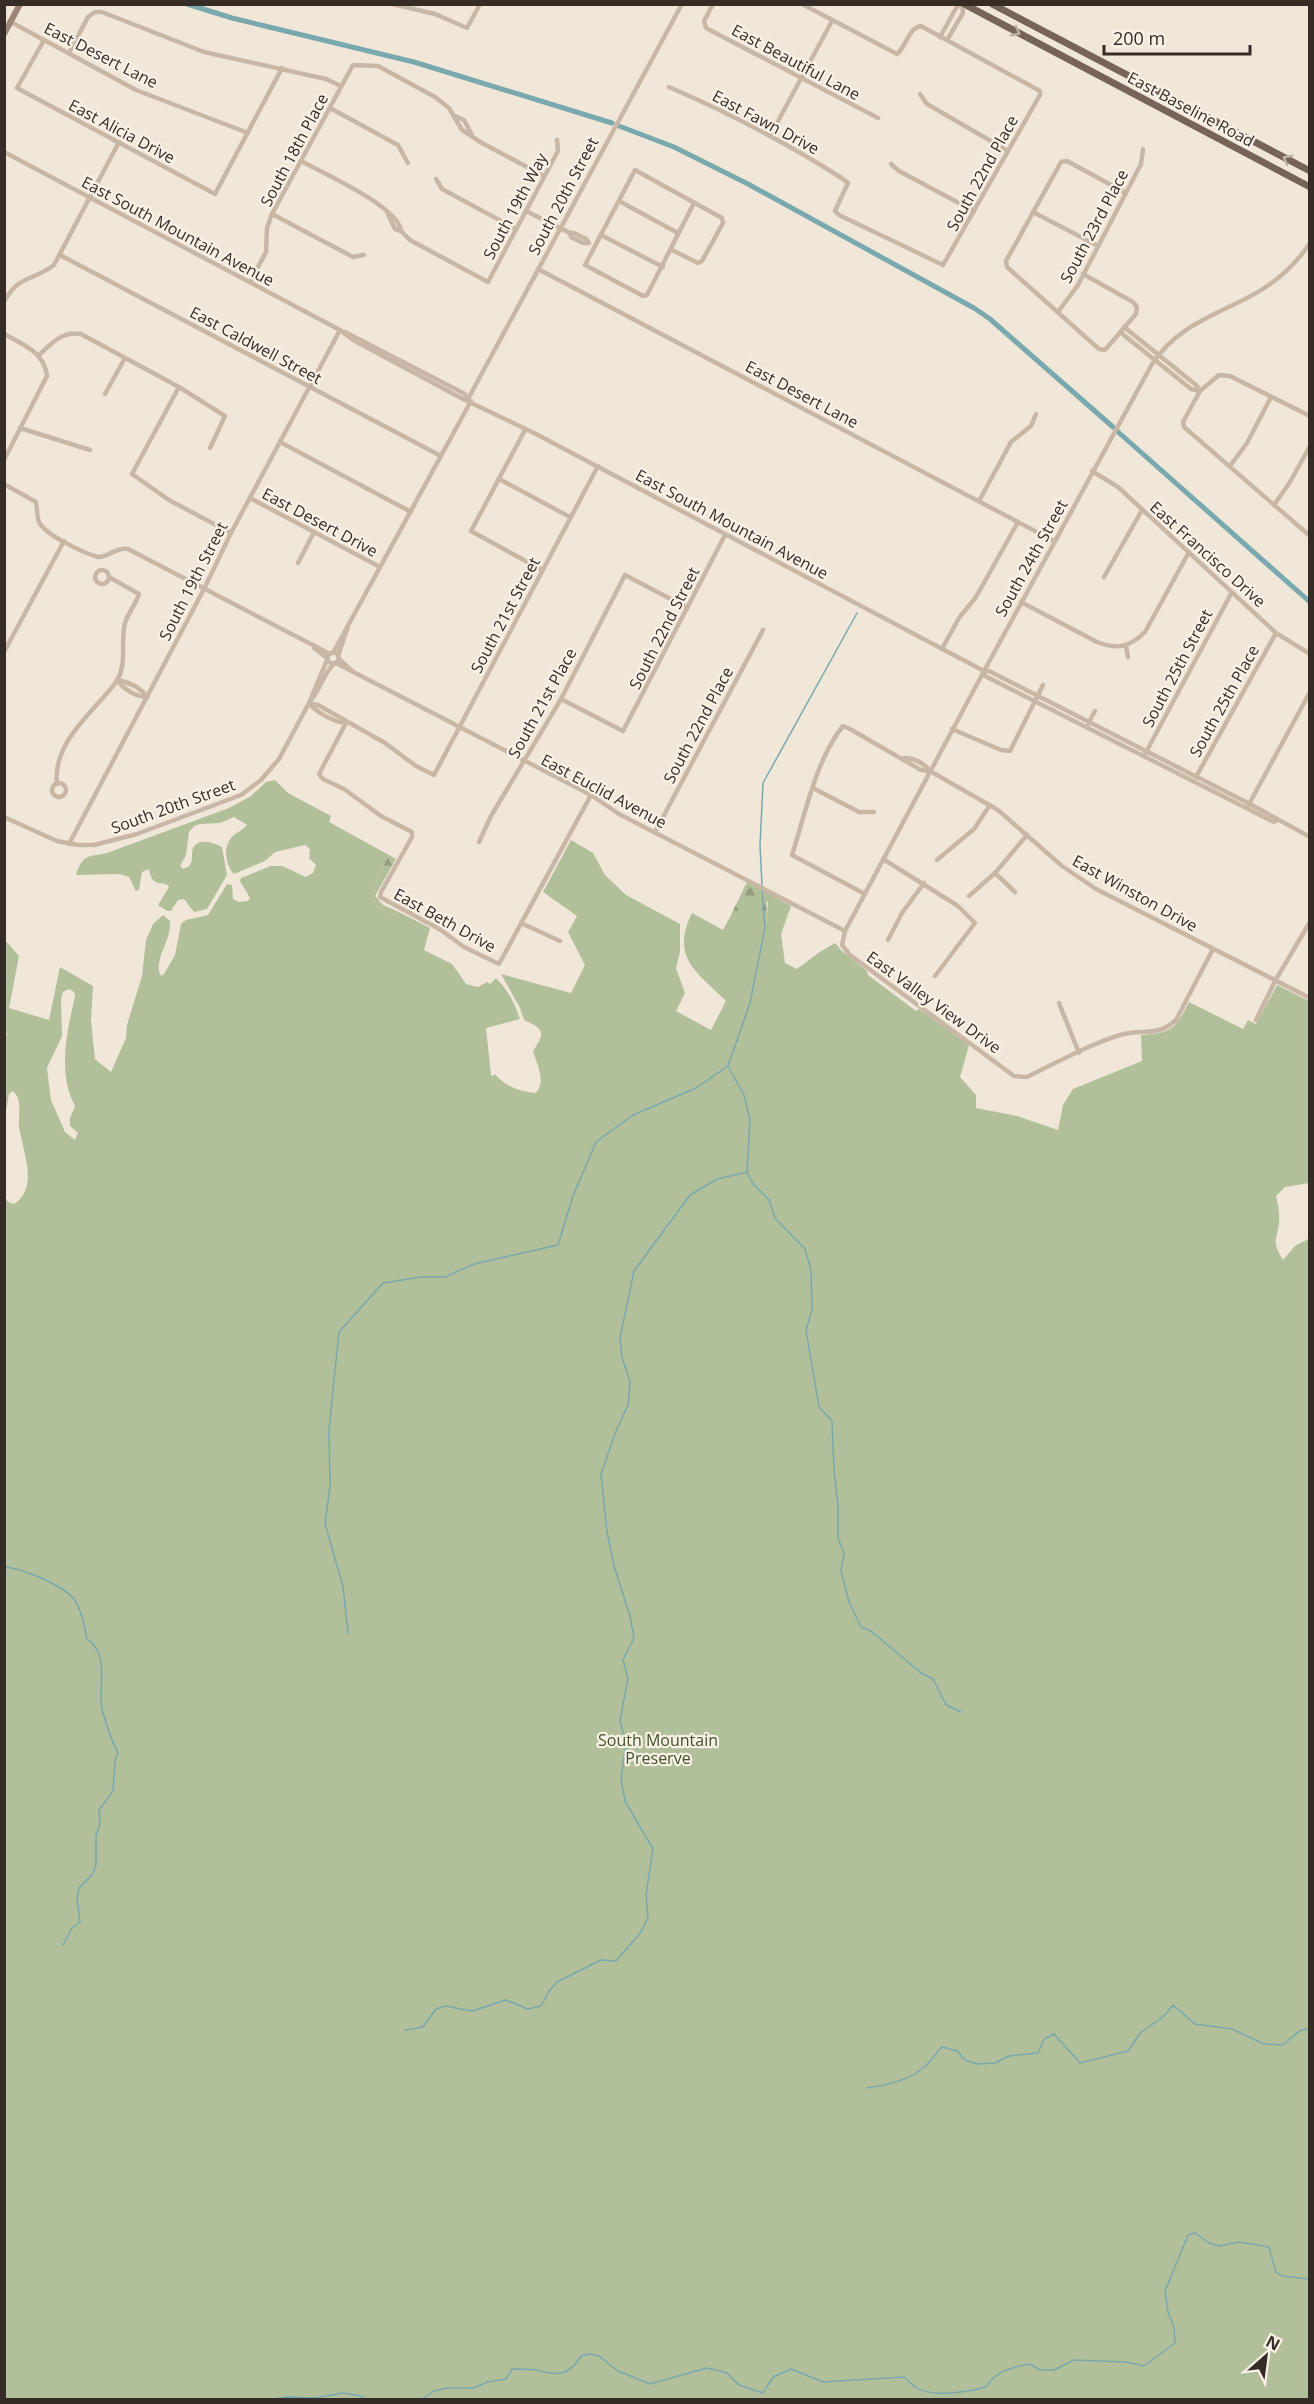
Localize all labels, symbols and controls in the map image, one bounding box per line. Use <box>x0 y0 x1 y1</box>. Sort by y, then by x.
street label: East Desert Lane <box>40 17 162 93</box>
scale bar <box>1104 18 1250 56</box>
street label: East Beautiful Lane <box>728 19 864 105</box>
one-way arrow <box>1009 25 1020 36</box>
text: 200 m <box>1113 26 1165 50</box>
street label: East Baseline Road <box>1124 66 1258 152</box>
street label: East Fawn Drive <box>709 85 823 159</box>
street label: South 18th Place <box>255 90 333 210</box>
street label: East Alicia Drive <box>65 94 179 168</box>
street label: South 22nd Place <box>941 111 1023 235</box>
street label: South 20th Street <box>523 133 603 259</box>
street label: South 19th Way <box>478 148 553 263</box>
one-way arrow <box>1282 155 1293 166</box>
street label: South 23rd Place <box>1055 165 1133 287</box>
street label: East South Mountain Avenue <box>78 171 278 291</box>
street label: East Caldwell Street <box>186 301 326 389</box>
street label: East Desert Lane <box>742 355 862 433</box>
street label: East South Mountain Avenue <box>632 464 832 584</box>
street label: East Desert Drive <box>258 482 382 562</box>
street label: South 24th Street <box>990 495 1072 620</box>
street label: East Francisco Drive <box>1145 496 1271 612</box>
street label: South 19th Street <box>154 518 233 644</box>
street label: South 21st Street <box>465 553 545 677</box>
street label: South 22nd Street <box>624 563 704 693</box>
street label: South 25th Street <box>1137 605 1217 731</box>
street label: South 25th Place <box>1184 641 1264 761</box>
street label: South 21st Place <box>503 644 581 762</box>
street label: South 22nd Place <box>658 663 738 787</box>
street label: East Euclid Avenue <box>537 749 671 833</box>
street label: South 20th Street <box>108 773 238 839</box>
street label: East Winston Drive <box>1068 849 1202 937</box>
street label: East Beth Drive <box>390 883 500 957</box>
street label: East Valley View Drive <box>862 946 1006 1058</box>
park label: South Mountain Preserve <box>598 1729 718 1769</box>
north arrow <box>1236 2326 1296 2386</box>
text: N <box>1262 2330 1284 2356</box>

